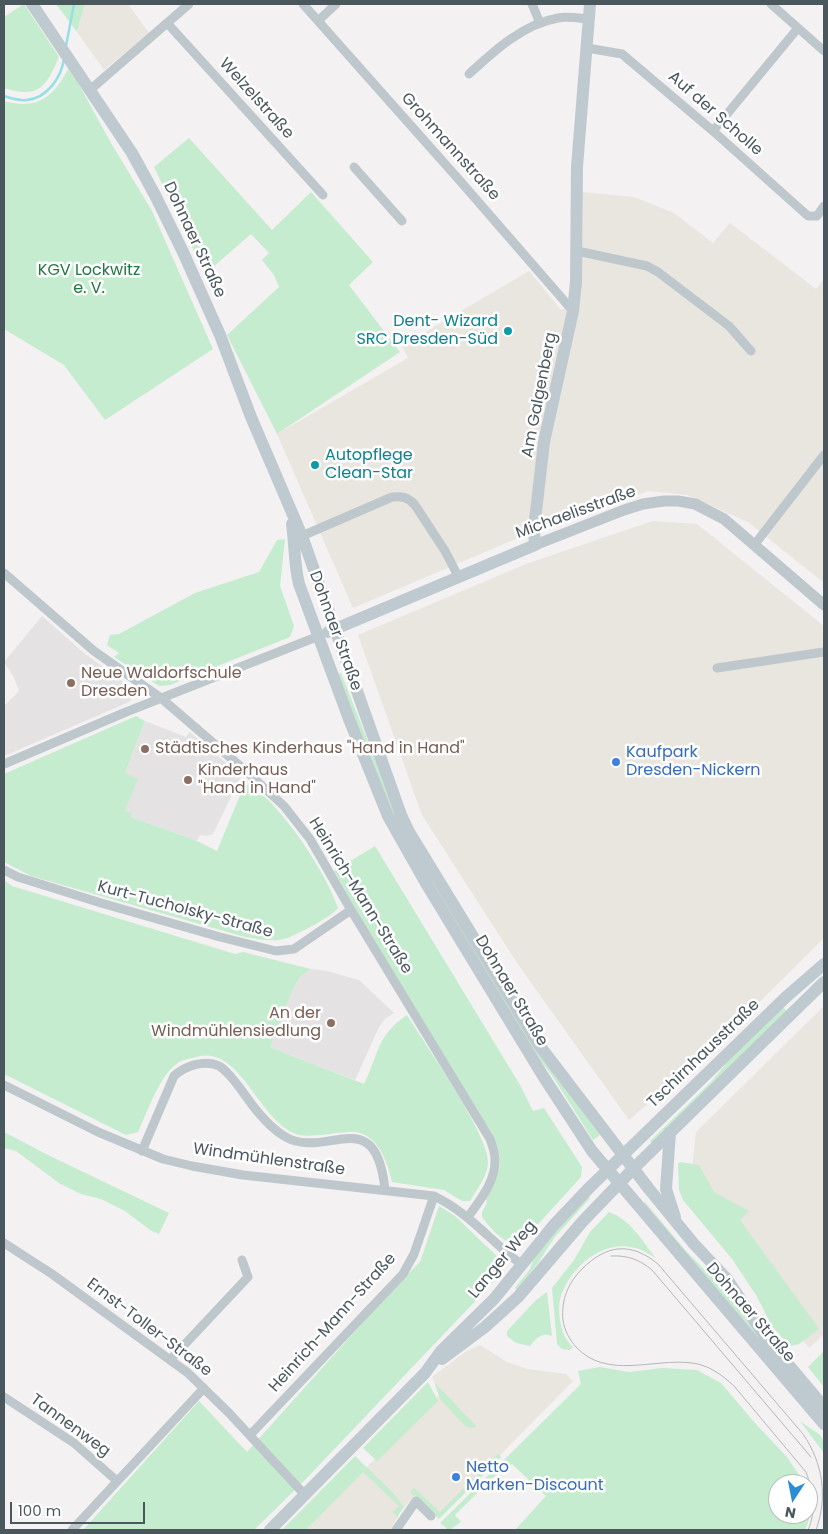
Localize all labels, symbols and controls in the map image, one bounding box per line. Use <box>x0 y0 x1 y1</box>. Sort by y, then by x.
street label: Welzelstraße <box>215 55 297 143</box>
street label: Auf der Scholle <box>664 68 766 160</box>
street label: Grohmannstraße <box>397 89 503 205</box>
street label: Dohnaer Straße <box>159 179 229 301</box>
park label: KGV Lockwitz e. V. <box>38 261 140 299</box>
place label: Dent- Wizard SRC Dresden-Süd <box>356 312 498 350</box>
marker: Dent- Wizard SRC Dresden-Süd <box>502 325 514 337</box>
street label: Am Galgenberg <box>518 331 562 459</box>
place label: Autopflege Clean-Star <box>325 446 413 484</box>
marker: Autopflege Clean-Star <box>309 459 321 471</box>
street label: Michaelisstraße <box>513 482 639 544</box>
street label: Dohnaer Straße <box>304 569 366 693</box>
place label: Neue Waldorfschule Dresden <box>81 664 242 702</box>
marker: Neue Waldorfschule Dresden <box>65 677 77 689</box>
place label: Städtisches Kinderhaus "Hand in Hand" <box>155 739 465 759</box>
marker: Städtisches Kinderhaus "Hand in Hand" <box>139 743 151 755</box>
place label: Kaufpark Dresden-Nickern <box>626 743 761 781</box>
marker: Kaufpark Dresden-Nickern <box>610 756 622 768</box>
place label: Kinderhaus "Hand in Hand" <box>198 761 316 799</box>
marker: Kinderhaus "Hand in Hand" <box>182 774 194 786</box>
street label: Heinrich-Mann-Straße <box>304 814 416 978</box>
street label: Kurt-Tucholsky-Straße <box>95 877 275 943</box>
street label: Dohnaer Straße <box>470 932 552 1050</box>
street label: Tschirnhausstraße <box>644 996 764 1112</box>
place label: An der Windmühlensiedlung <box>151 1004 321 1042</box>
marker: An der Windmühlensiedlung <box>325 1017 337 1029</box>
street label: Windmühlenstraße <box>192 1140 346 1180</box>
street label: Langer Weg <box>465 1217 541 1303</box>
street label: Heinrich-Mann-Straße <box>265 1249 401 1397</box>
street label: Dohnaer Straße <box>701 1259 799 1367</box>
street label: Ernst-Toller-Straße <box>83 1275 215 1381</box>
street label: Tannenweg <box>26 1391 114 1461</box>
place label: Netto Marken-Discount <box>466 1458 604 1496</box>
marker: Netto Marken-Discount <box>450 1471 462 1483</box>
north arrow <box>768 1474 818 1524</box>
scale bar <box>12 1492 148 1524</box>
text: 100 m <box>18 1500 61 1521</box>
text: N <box>783 1502 797 1524</box>

